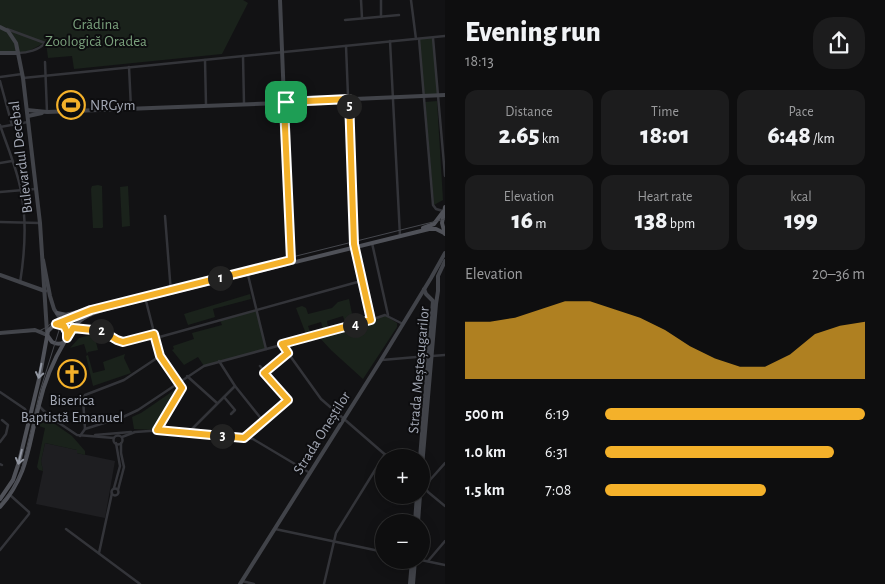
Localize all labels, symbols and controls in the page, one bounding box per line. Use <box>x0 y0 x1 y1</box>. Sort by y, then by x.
park label: Grădina Zoologică Oradea <box>45 17 147 49</box>
button: share <box>813 17 865 69</box>
text: Evening run <box>465 19 601 47</box>
text: 18:13 <box>465 53 494 69</box>
pin <box>265 81 307 123</box>
icon: arrive <box>272 88 300 116</box>
sports icon: NRGym <box>56 90 86 120</box>
pin: 5 <box>336 94 362 118</box>
place label: NRGym <box>90 98 136 113</box>
text: 5 <box>346 99 353 113</box>
street label: Bulevardul Decebal <box>7 100 35 214</box>
text: Distance <box>505 105 553 119</box>
text: Time <box>651 105 679 119</box>
text: Pace <box>788 105 814 119</box>
text: 2.65 <box>499 123 539 148</box>
text: 18:01 <box>640 123 690 148</box>
text: 6:48 <box>767 123 811 148</box>
text: km <box>539 132 559 146</box>
text: /km <box>811 132 835 146</box>
text: Elevation <box>504 190 554 204</box>
text: Heart rate <box>638 190 692 204</box>
text: kcal <box>790 190 812 204</box>
text: 16 <box>512 208 533 233</box>
text: 138 <box>635 208 668 233</box>
text: 199 <box>784 208 818 233</box>
text: m <box>533 217 546 231</box>
text: bpm <box>668 217 695 231</box>
pin: 1 <box>208 266 232 290</box>
text: Elevation <box>465 266 523 282</box>
text: 20–36 m <box>812 266 865 282</box>
text: 1 <box>218 271 223 285</box>
street label: Strada Meșteșugarilor <box>406 306 433 434</box>
pin: 4 <box>342 312 368 338</box>
pin: 2 <box>88 318 114 344</box>
text: 4 <box>352 318 359 332</box>
text: 2 <box>98 324 105 338</box>
church icon: Biserica Baptistă Emanuel <box>57 359 87 389</box>
one-way arrow <box>35 363 45 379</box>
street label: Strada Oneștilor <box>291 389 354 478</box>
place label: Biserica Baptistă Emanuel <box>21 393 123 425</box>
text: 500 m <box>465 406 504 422</box>
text: 6:19 <box>545 406 569 422</box>
pin: 3 <box>210 424 234 448</box>
text: 3 <box>219 429 226 443</box>
text: 1.0 km <box>465 444 506 460</box>
text: 6:31 <box>545 444 568 460</box>
one-way arrow <box>15 448 24 464</box>
map controls <box>375 449 430 569</box>
button: + <box>375 449 430 504</box>
text: 1.5 km <box>465 482 505 498</box>
text: 7:08 <box>545 482 571 498</box>
button: − <box>375 514 430 569</box>

